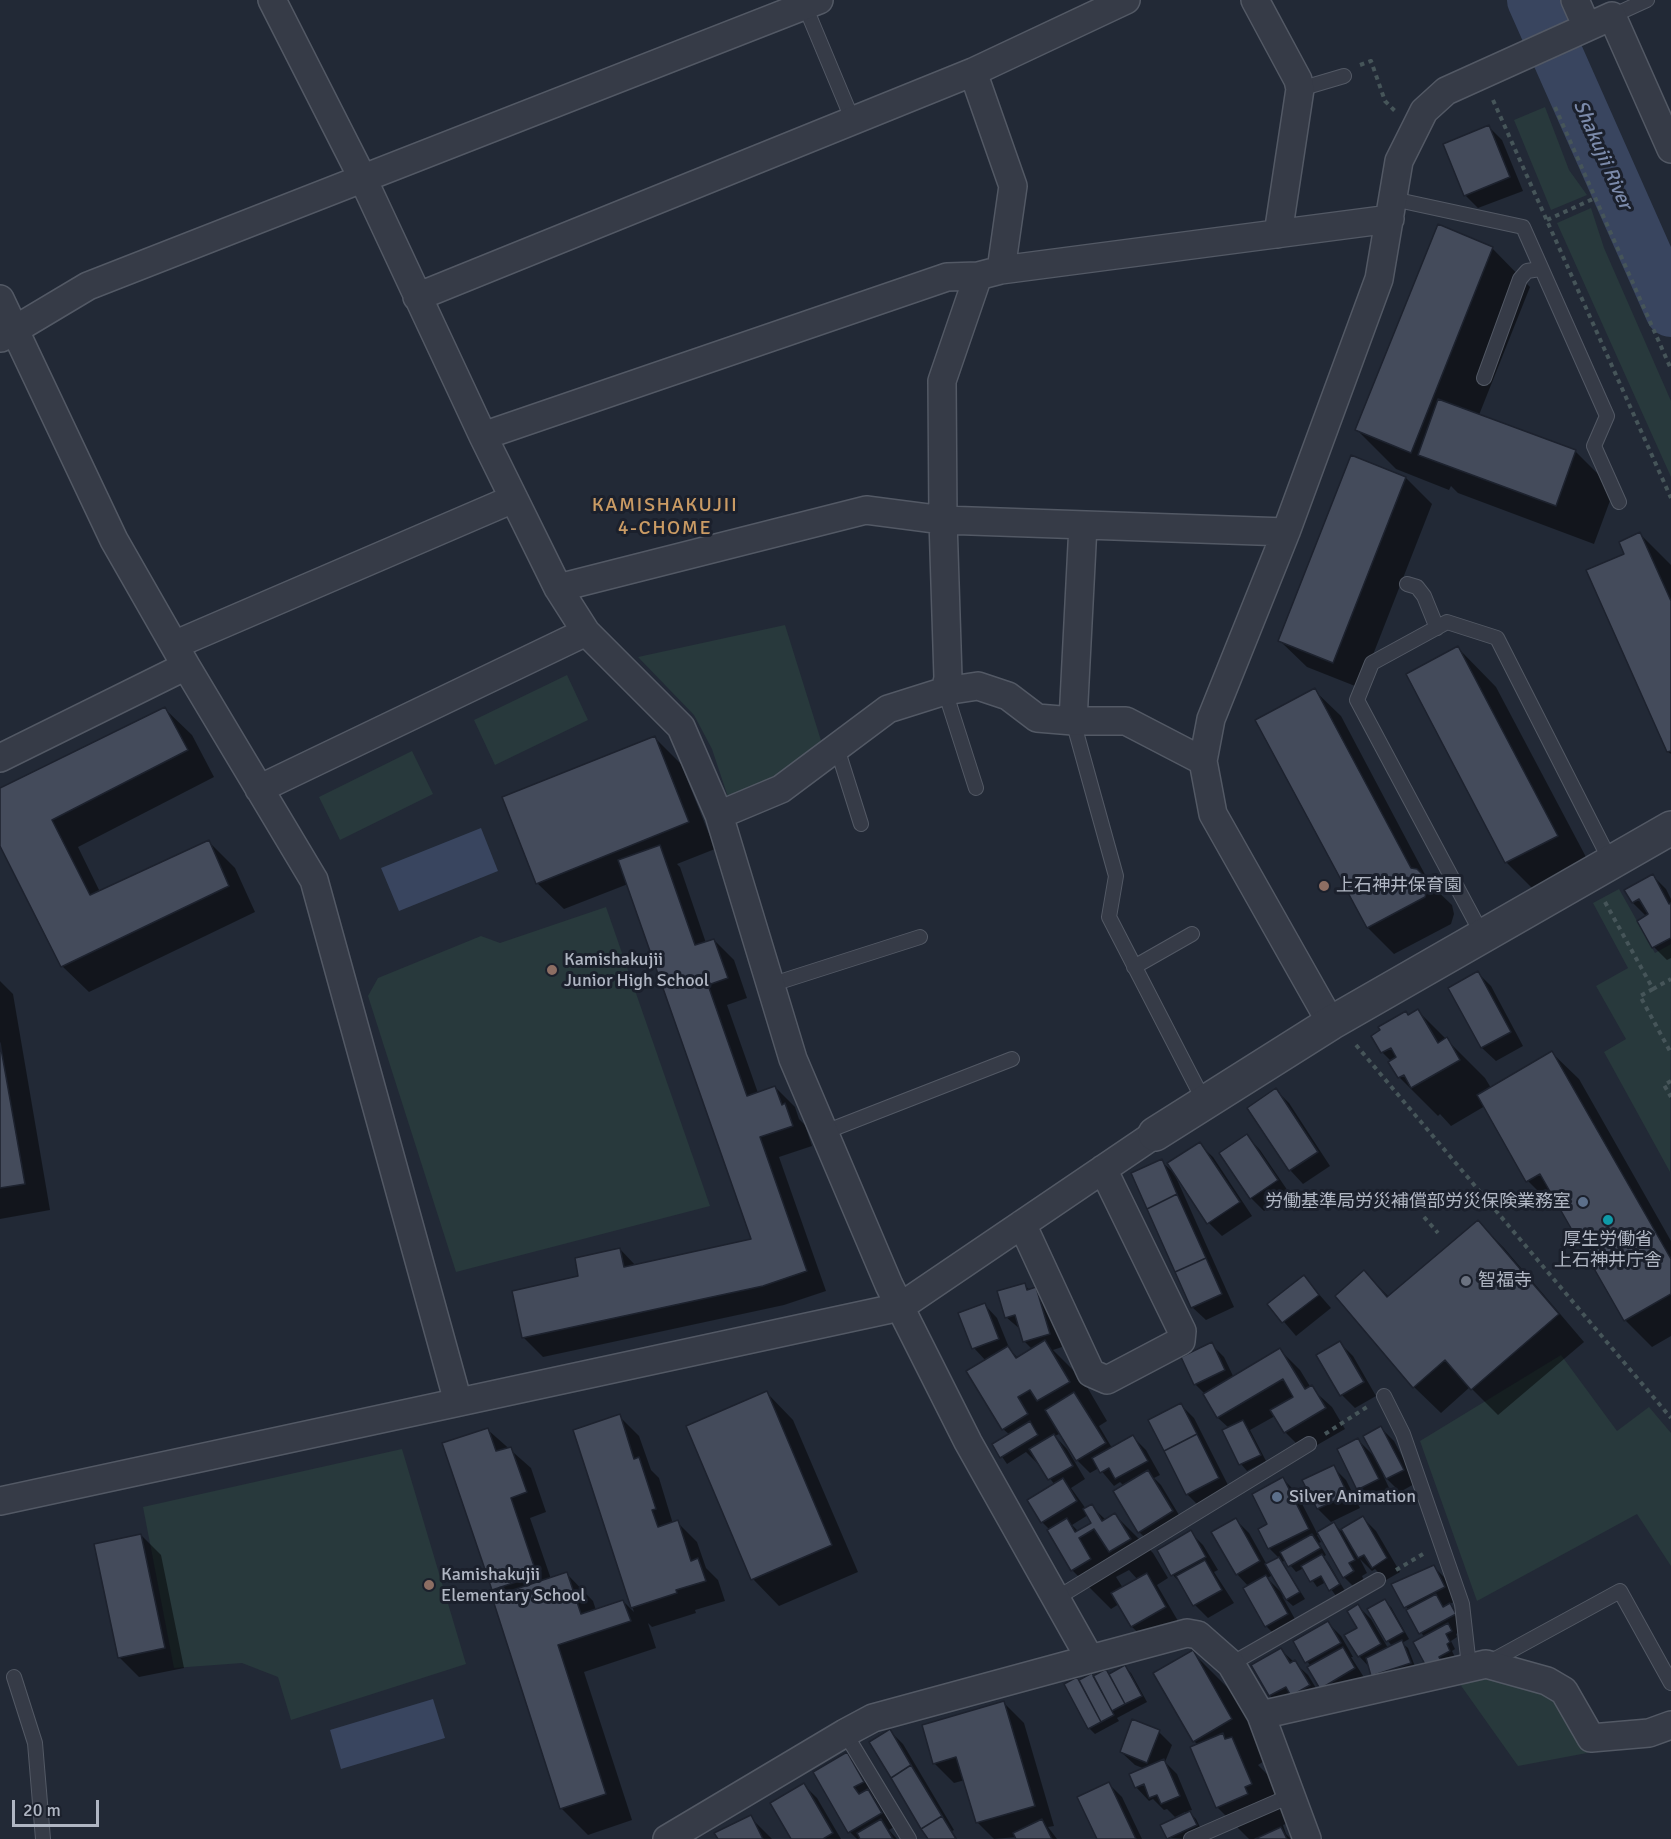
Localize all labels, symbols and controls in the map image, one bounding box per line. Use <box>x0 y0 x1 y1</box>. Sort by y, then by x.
water label: Shakujii River <box>1567 97 1637 213</box>
district label: KAMISHAKUJII 4-CHOME <box>592 494 738 541</box>
place label: 上石神井保育園 <box>1336 875 1462 897</box>
marker: 上石神井保育園 <box>1317 879 1331 893</box>
place label: Kamishakujii Junior High School <box>564 949 709 992</box>
marker: Kamishakujii Junior High School <box>545 963 559 977</box>
place label: 労働基準局労災補償部労災保険業務室 <box>1265 1191 1571 1213</box>
marker: 労働基準局労災補償部労災保険業務室 <box>1576 1195 1590 1209</box>
marker: 厚生労働省 上石神井庁舎 <box>1601 1213 1615 1227</box>
place label: 厚生労働省 上石神井庁舎 <box>1554 1229 1662 1272</box>
place label: 智福寺 <box>1478 1270 1532 1292</box>
marker: 智福寺 <box>1459 1274 1473 1288</box>
place label: Silver Animation <box>1289 1486 1416 1508</box>
marker: Silver Animation <box>1270 1490 1284 1504</box>
place label: Kamishakujii Elementary School <box>441 1564 586 1606</box>
marker: Kamishakujii Elementary School <box>422 1578 436 1592</box>
scale bar <box>15 1788 102 1826</box>
text: 20 m <box>23 1799 61 1821</box>

